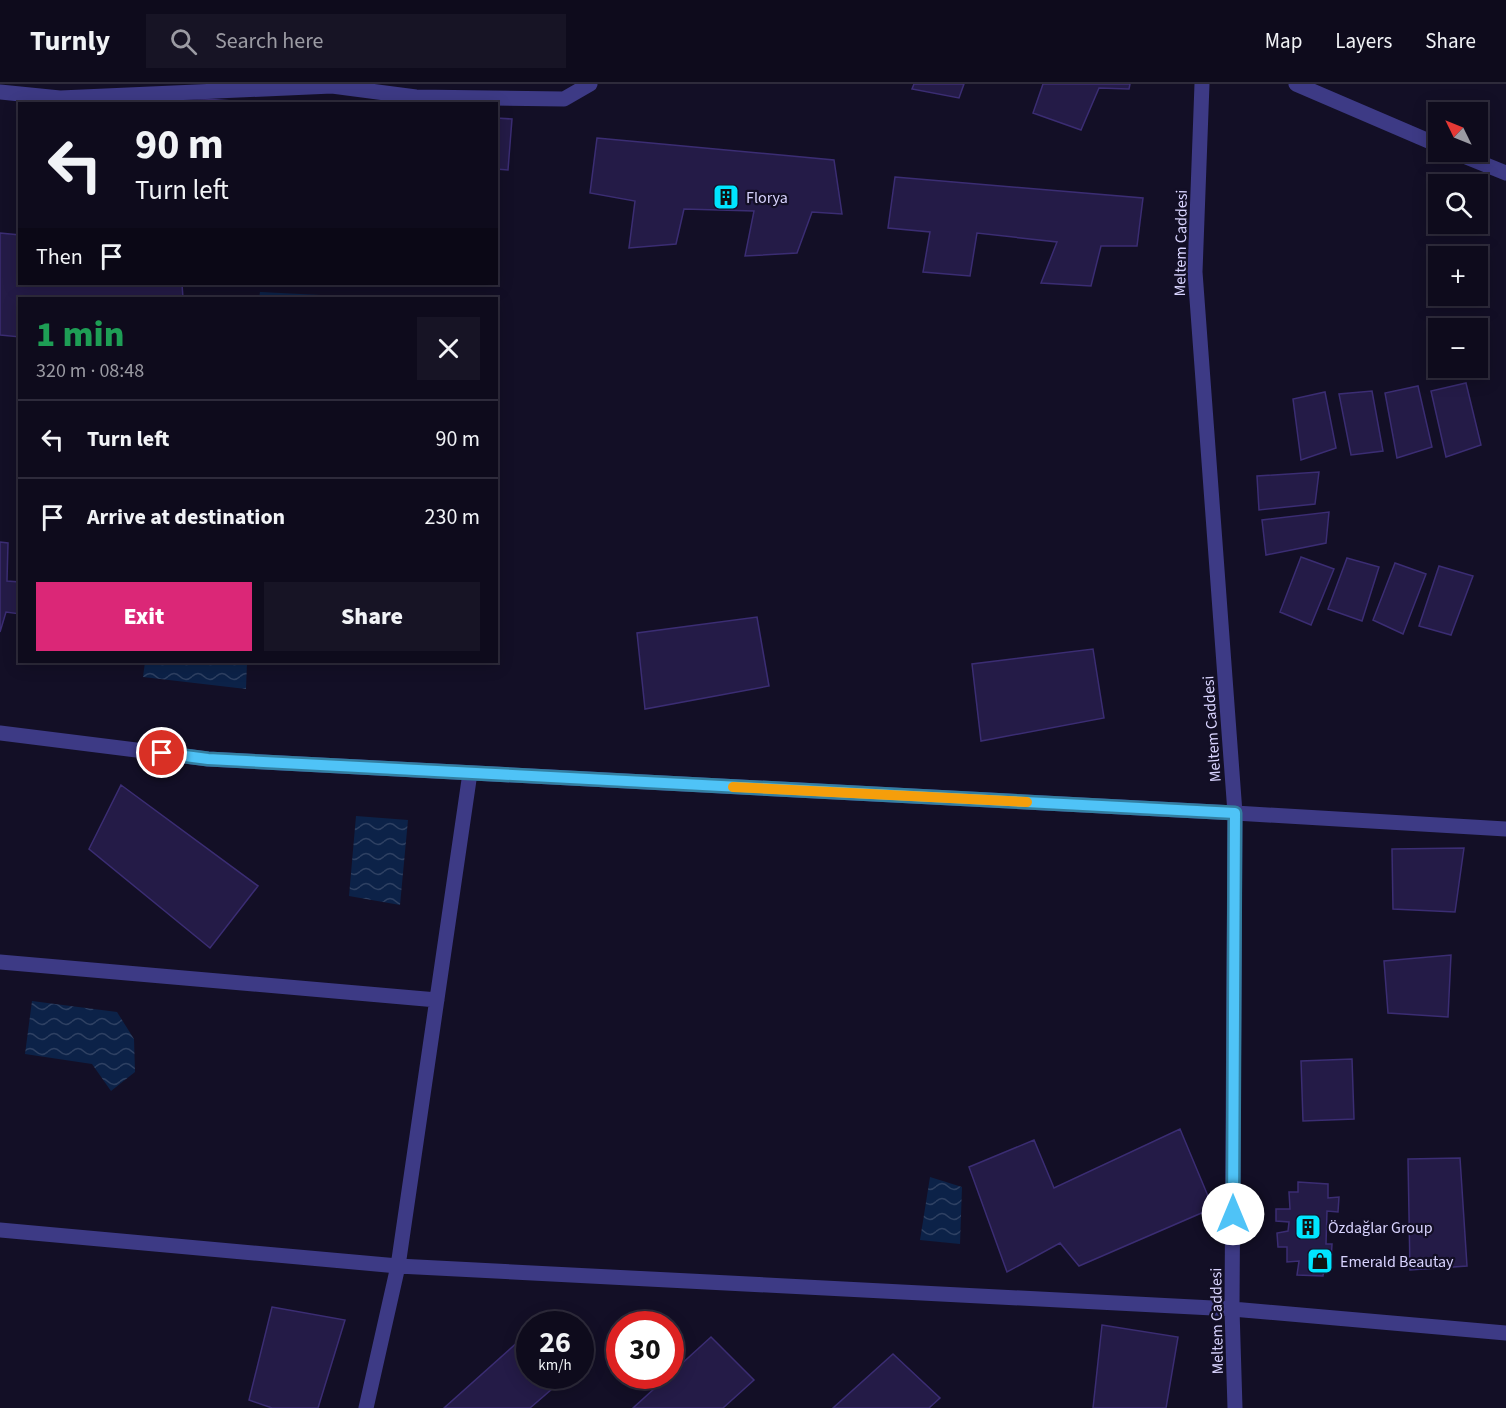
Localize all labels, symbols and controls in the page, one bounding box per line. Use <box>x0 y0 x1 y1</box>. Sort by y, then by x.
search box <box>146 14 566 68</box>
text: Turnly <box>30 21 110 61</box>
icon: search <box>167 25 200 58</box>
text: Search here <box>215 25 324 57</box>
text: Map <box>1265 26 1302 56</box>
text: Layers <box>1335 26 1392 56</box>
text: Share <box>1425 26 1476 56</box>
north arrow <box>1428 102 1488 162</box>
map controls <box>1428 102 1488 378</box>
text: 90 m <box>135 115 224 175</box>
icon: left <box>36 126 114 204</box>
text: Turn left <box>135 171 229 210</box>
button: search <box>1428 174 1488 234</box>
building icon: Florya <box>711 182 741 212</box>
place label: Florya <box>746 187 788 209</box>
street label: Meltem Caddesi <box>1169 189 1193 297</box>
icon: arrive <box>95 240 128 273</box>
text: Then <box>36 241 83 273</box>
button: + <box>1428 246 1488 306</box>
text: 1 min <box>36 309 124 360</box>
button: close <box>417 317 480 380</box>
button: − <box>1428 318 1488 378</box>
text: 320 m · 08:48 <box>36 357 144 385</box>
icon: left <box>36 423 69 456</box>
text: Turn left <box>87 423 169 455</box>
text: 90 m <box>435 423 480 455</box>
icon: arrive <box>36 501 69 534</box>
text: Arrive at destination <box>87 501 285 533</box>
text: 230 m <box>425 501 480 533</box>
button: Exit <box>36 582 252 651</box>
button: Share <box>264 582 480 651</box>
street label: Meltem Caddesi <box>1197 675 1227 783</box>
pin <box>136 727 187 778</box>
icon: arrive <box>145 736 178 769</box>
position arrow <box>1201 1182 1265 1246</box>
building icon: Özdağlar Group <box>1293 1212 1323 1242</box>
place label: Özdağlar Group <box>1328 1217 1433 1239</box>
shop icon: Emerald Beautay <box>1305 1246 1335 1276</box>
place label: Emerald Beautay <box>1340 1251 1454 1273</box>
street label: Meltem Caddesi <box>1205 1267 1229 1375</box>
speed limit sign: 30 <box>606 1311 684 1389</box>
text: 26 <box>539 1321 571 1364</box>
text: km/h <box>538 1355 572 1376</box>

